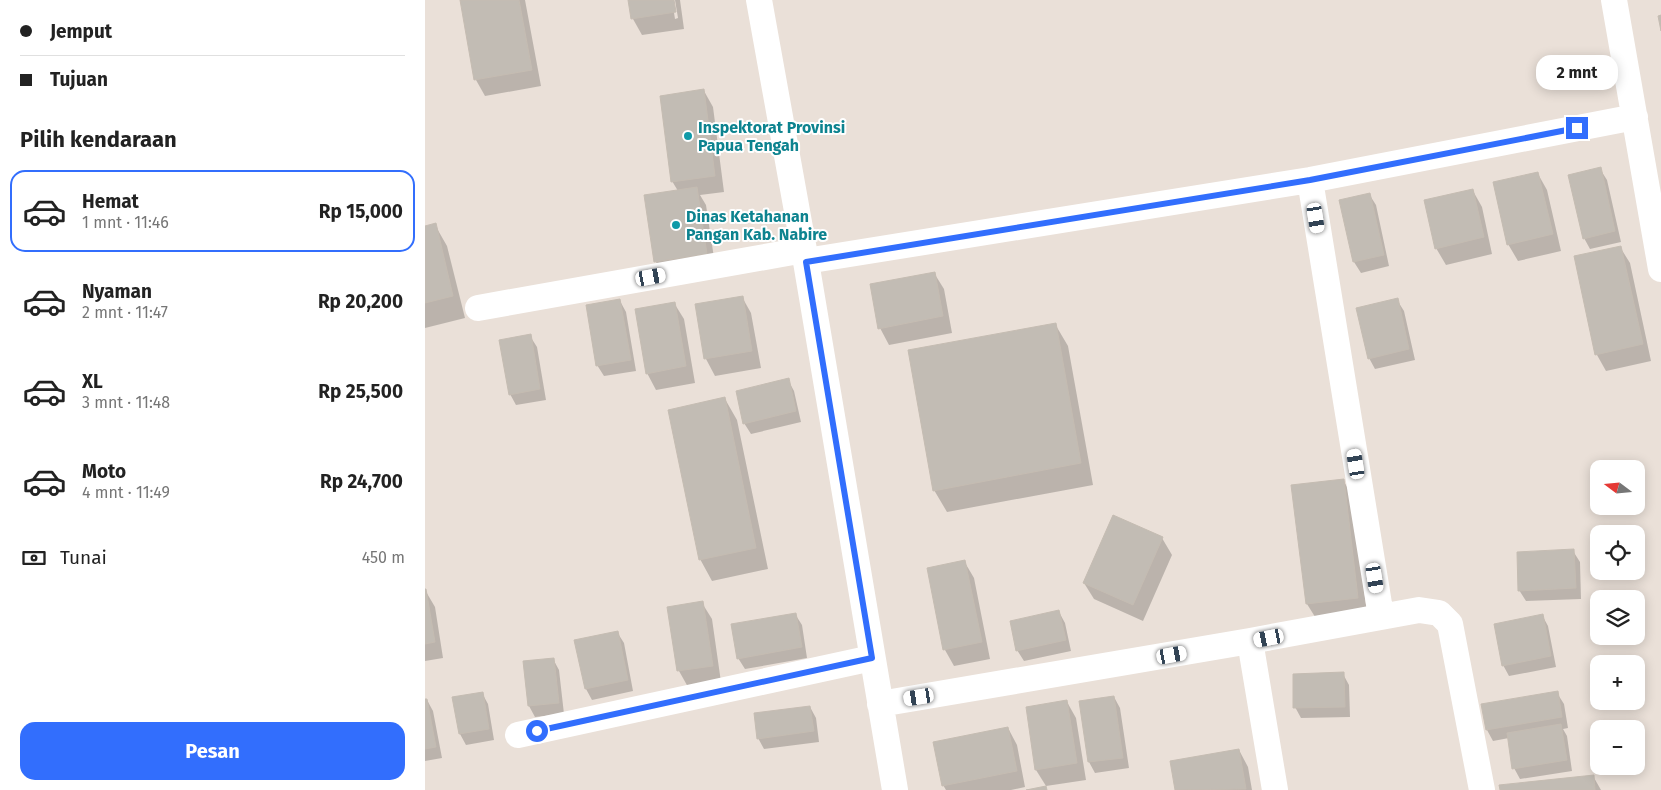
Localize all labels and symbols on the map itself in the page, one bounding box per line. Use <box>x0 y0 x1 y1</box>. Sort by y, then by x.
callout: 2 mnt <box>1536 56 1618 90</box>
route end <box>1566 117 1588 139</box>
place label: Inspektorat Provinsi Papua Tengah <box>698 118 845 155</box>
marker: Inspektorat Provinsi Papua Tengah <box>682 130 694 142</box>
car <box>1306 202 1325 234</box>
place label: Dinas Ketahanan Pangan Kab. Nabire <box>686 207 827 244</box>
marker: Dinas Ketahanan Pangan Kab. Nabire <box>670 219 682 231</box>
car <box>634 267 667 287</box>
car <box>1346 448 1365 480</box>
north arrow <box>1590 460 1645 515</box>
car <box>1365 562 1384 594</box>
car <box>1252 628 1285 648</box>
car <box>1155 645 1188 665</box>
car <box>903 687 934 707</box>
route start <box>526 720 548 742</box>

